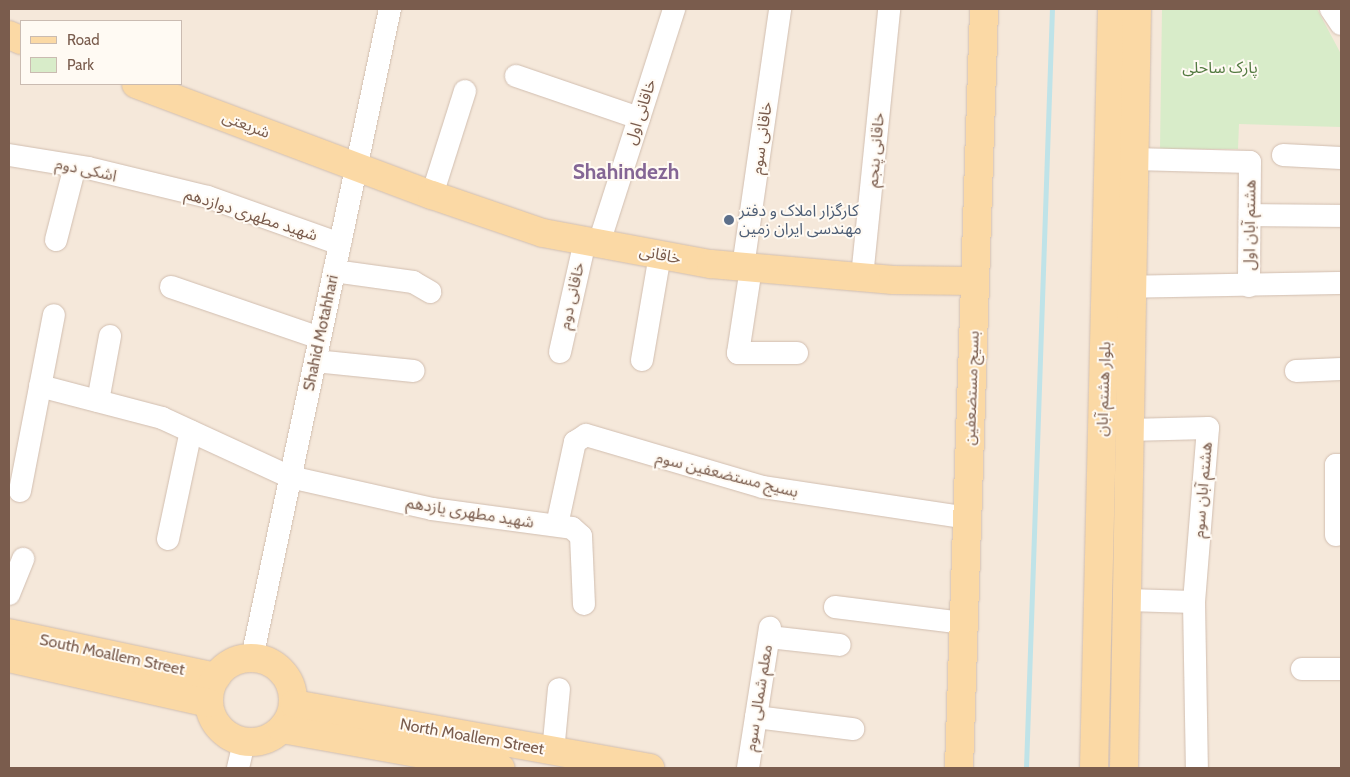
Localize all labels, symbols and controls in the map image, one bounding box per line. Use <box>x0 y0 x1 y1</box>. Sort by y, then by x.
legend <box>20 20 182 85</box>
text: Road <box>67 31 100 49</box>
text: Park <box>67 56 94 74</box>
park label: پارک ساحلی <box>1182 58 1258 78</box>
street label: خاقانی اول <box>621 77 661 147</box>
street label: خاقانی سوم <box>747 100 777 176</box>
street label: شریعتی <box>220 107 272 143</box>
street label: خاقانی پنجم <box>863 112 889 188</box>
street label: اشکی دوم <box>53 154 119 186</box>
district label: Shahindezh <box>573 159 679 185</box>
street label: هشتم آبان اول <box>1240 179 1260 271</box>
street label: شهید مطهری دوازدهم <box>182 184 320 246</box>
place label: کارگزار املاک و دفتر مهندسی ایران زمین <box>739 201 862 239</box>
marker: کارگزار املاک و دفتر مهندسی ایران زمین <box>723 214 735 226</box>
street label: خاقانی <box>638 242 682 268</box>
street label: خاقانی دوم <box>555 261 589 331</box>
street label: Shahid Motahhari <box>299 273 343 393</box>
street label: بسیج مستضعفین <box>960 330 984 446</box>
street label: بلوار هشتم آبان <box>1093 341 1115 437</box>
street label: هشتم آبان سوم <box>1189 441 1217 539</box>
street label: بسیج مستضعفین سوم <box>654 448 800 502</box>
street label: شهید مطهری یازدهم <box>405 493 535 533</box>
street label: South Moallem Street <box>38 630 186 680</box>
street label: معلم شمالی سوم <box>741 643 777 753</box>
street label: North Moallem Street <box>398 715 546 759</box>

